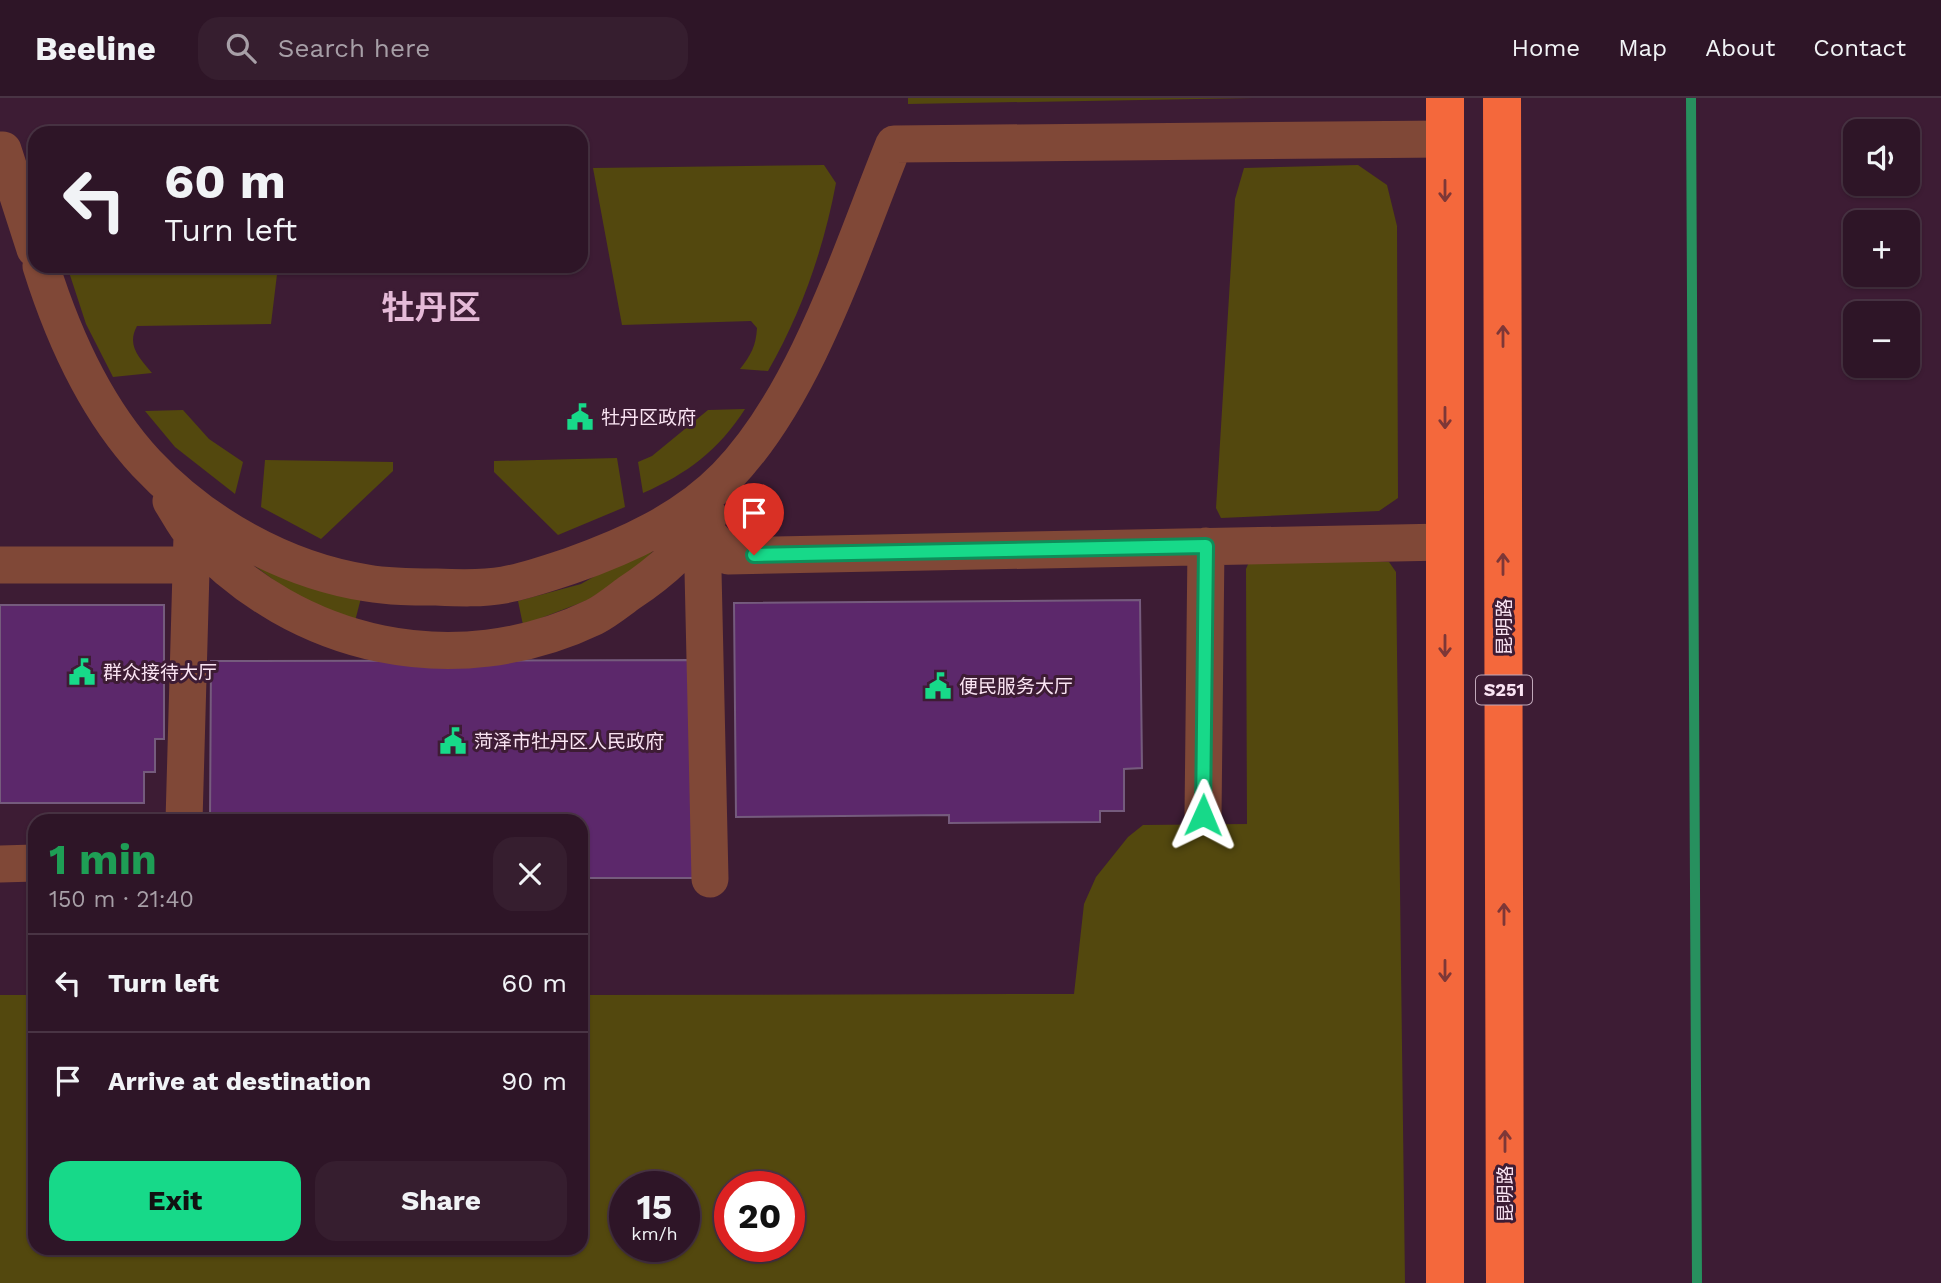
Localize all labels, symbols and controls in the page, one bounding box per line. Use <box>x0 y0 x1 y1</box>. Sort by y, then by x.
search box <box>198 17 688 80</box>
text: Beeline <box>35 29 156 68</box>
icon: search <box>222 29 260 67</box>
text: Search here <box>278 33 430 63</box>
text: Home <box>1512 34 1580 62</box>
text: Map <box>1618 34 1667 62</box>
text: About <box>1705 34 1775 62</box>
text: Contact <box>1813 34 1906 62</box>
map controls <box>1843 119 1920 378</box>
button: sound <box>1843 119 1920 196</box>
text: 60 m <box>164 152 286 210</box>
icon: left <box>49 154 140 245</box>
one-way arrow <box>1438 179 1452 202</box>
button: + <box>1843 210 1920 287</box>
text: Turn left <box>164 211 297 249</box>
district label: 牡丹区 <box>382 288 481 327</box>
button: − <box>1843 301 1920 378</box>
one-way arrow <box>1496 325 1510 348</box>
public building icon: 牡丹区政府 <box>565 402 595 432</box>
place label: 牡丹区政府 <box>601 406 696 429</box>
one-way arrow <box>1438 406 1452 429</box>
pin <box>724 483 784 555</box>
icon: arrive <box>735 494 773 532</box>
one-way arrow <box>1496 553 1510 576</box>
street label: 昆明路 <box>1493 598 1516 656</box>
one-way arrow <box>1438 634 1452 657</box>
public building icon: 群众接待大厅 <box>67 657 97 687</box>
place label: 群众接待大厅 <box>103 661 217 684</box>
public building icon: 便民服务大厅 <box>923 671 953 701</box>
place label: 便民服务大厅 <box>959 675 1073 698</box>
road number: S251 <box>1476 676 1532 704</box>
public building icon: 菏泽市牡丹区人民政府 <box>438 726 468 756</box>
place label: 菏泽市牡丹区人民政府 <box>474 730 664 753</box>
position arrow <box>1166 778 1240 852</box>
text: 1 min <box>49 835 157 884</box>
button: close <box>493 837 567 911</box>
text: 150 m · 21:40 <box>49 886 194 913</box>
one-way arrow <box>1497 903 1511 926</box>
one-way arrow <box>1438 959 1452 982</box>
icon: left <box>49 964 87 1002</box>
text: Turn left <box>108 968 219 998</box>
text: 60 m <box>501 968 567 998</box>
icon: arrive <box>49 1062 87 1100</box>
text: Arrive at destination <box>108 1066 371 1096</box>
text: 90 m <box>501 1066 567 1096</box>
one-way arrow <box>1498 1130 1512 1153</box>
button: Exit <box>49 1161 301 1241</box>
button: Share <box>315 1161 567 1241</box>
street label: 昆明路 <box>1494 1165 1517 1223</box>
speed limit sign: 20 <box>714 1171 805 1262</box>
text: 15 <box>637 1186 672 1228</box>
text: km/h <box>631 1223 678 1244</box>

